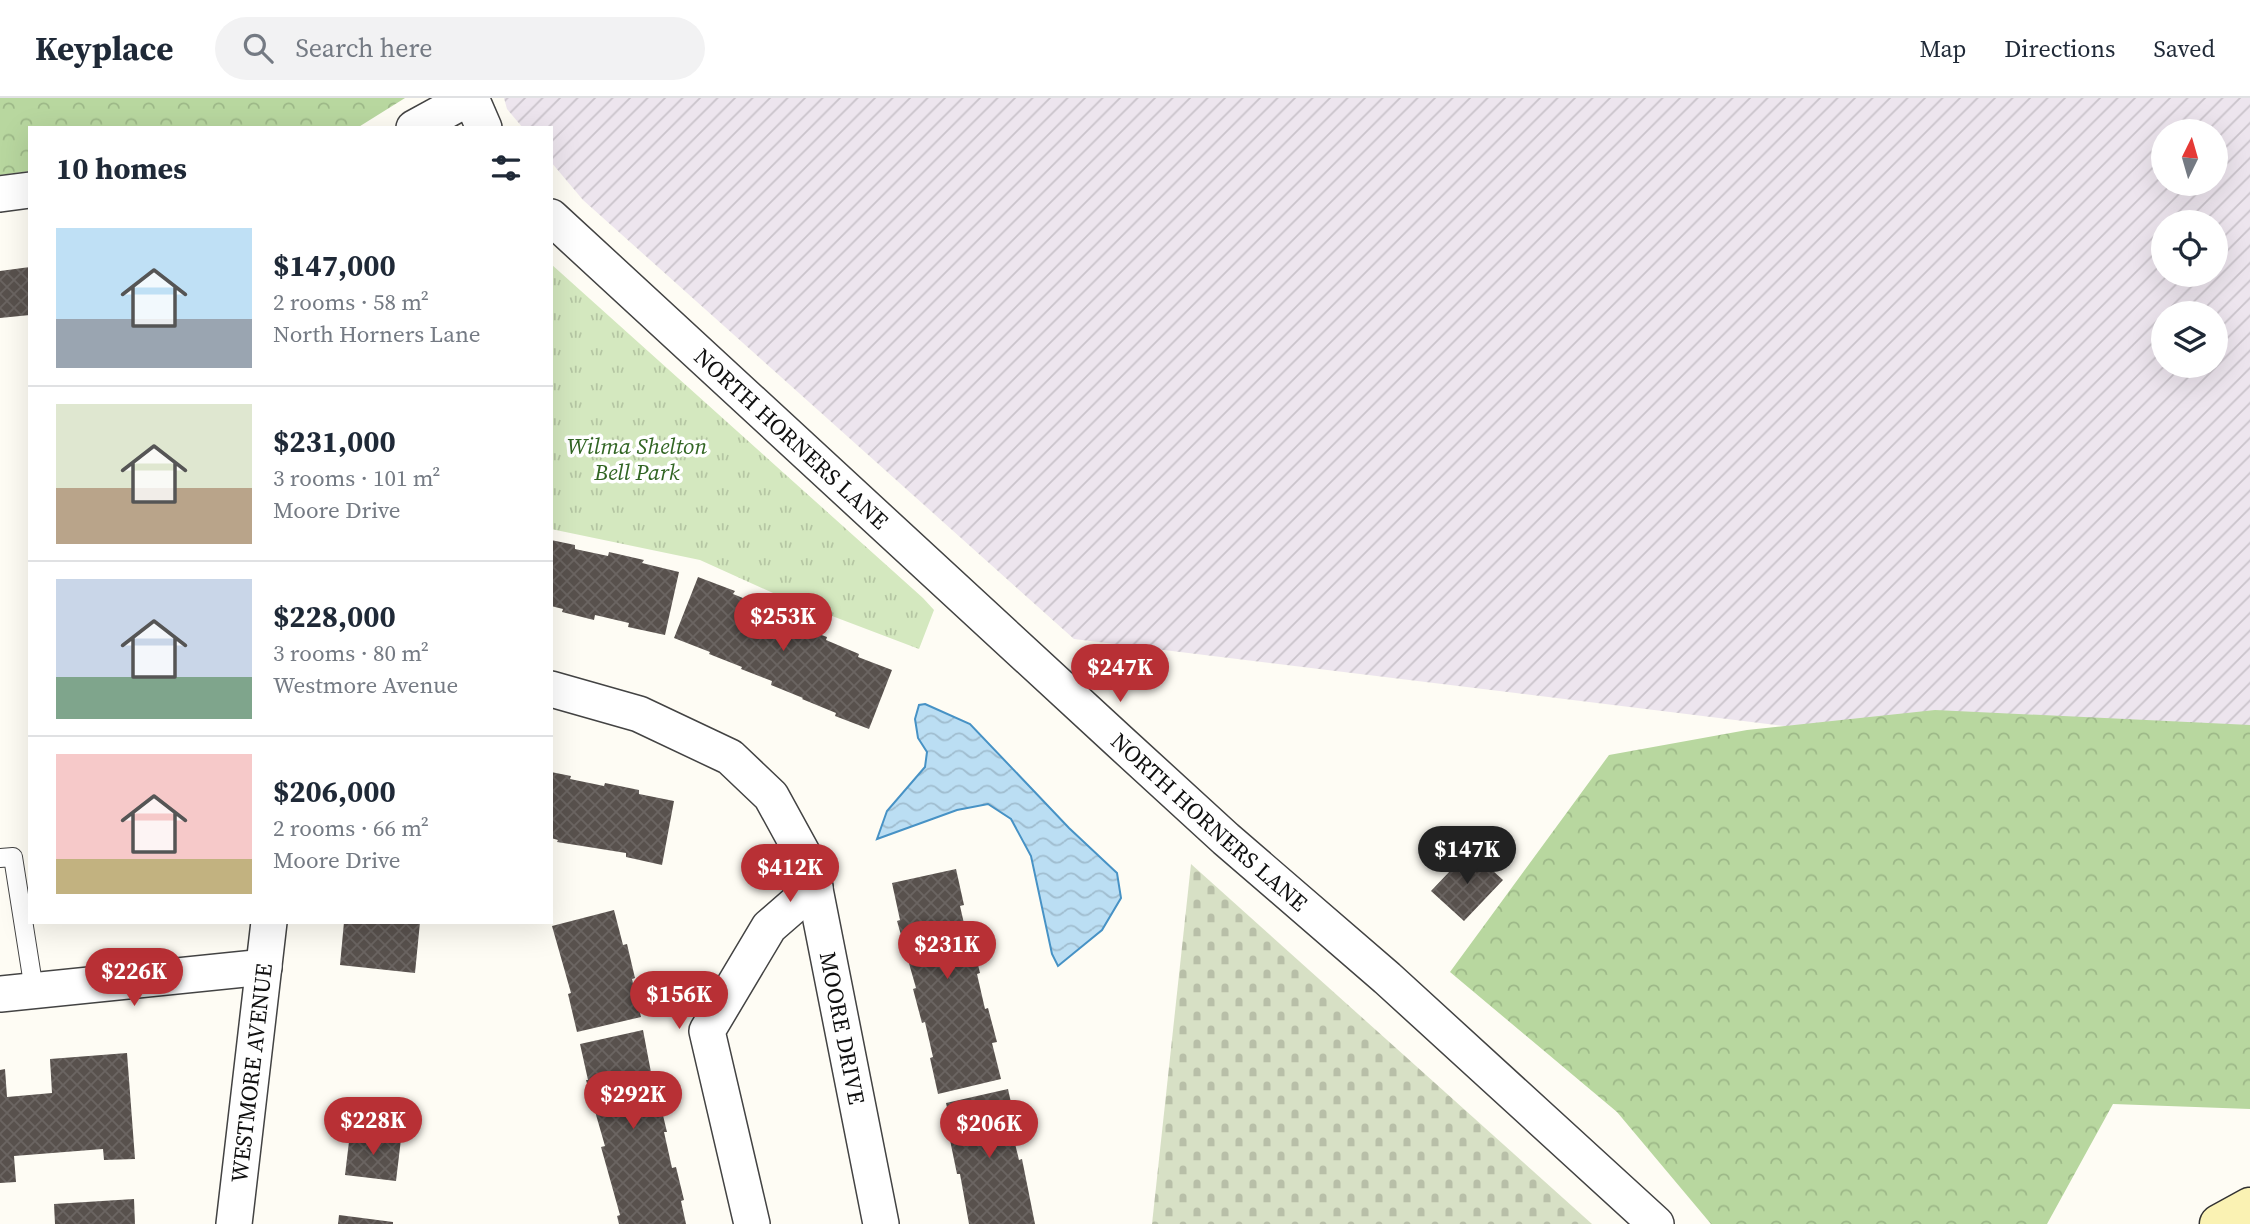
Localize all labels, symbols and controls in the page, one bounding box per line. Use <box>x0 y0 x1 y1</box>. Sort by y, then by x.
search box <box>215 17 705 80</box>
text: Keyplace <box>35 26 173 71</box>
icon: search <box>239 29 277 67</box>
text: Search here <box>295 30 433 66</box>
text: Map <box>1919 32 1966 65</box>
text: Directions <box>2004 32 2115 65</box>
text: Saved <box>2153 32 2215 65</box>
north arrow <box>2151 119 2228 196</box>
map controls <box>2151 119 2228 378</box>
text: 10 homes <box>56 148 187 189</box>
icon: filters <box>487 149 525 187</box>
button: locate <box>2151 210 2228 287</box>
text: $147,000 <box>273 245 396 286</box>
icon: home <box>112 256 196 340</box>
text: 2 rooms · 58 m² <box>273 286 429 318</box>
button: layers <box>2151 301 2228 378</box>
text: North Horners Lane <box>273 318 481 350</box>
street label: NORTH HORNERS LANE <box>687 341 896 537</box>
text: $231,000 <box>273 421 396 462</box>
park label: Wilma Shelton Bell Park <box>567 430 707 488</box>
icon: home <box>112 432 196 516</box>
text: 3 rooms · 101 m² <box>273 462 440 494</box>
text: Moore Drive <box>273 494 401 526</box>
pin: $253K <box>734 594 832 653</box>
text: $228,000 <box>273 596 396 637</box>
text: $253K <box>750 600 816 632</box>
icon: home <box>112 607 196 691</box>
text: 3 rooms · 80 m² <box>273 637 429 669</box>
pin: $247K <box>1071 644 1169 704</box>
text: $247K <box>1087 651 1153 683</box>
text: Westmore Avenue <box>273 669 458 701</box>
street label: NORTH HORNERS LANE <box>1104 725 1315 919</box>
text: $206,000 <box>273 771 396 812</box>
icon: home <box>112 782 196 866</box>
text: 2 rooms · 66 m² <box>273 812 429 844</box>
pin: $147K <box>1418 826 1516 886</box>
text: $147K <box>1434 833 1500 865</box>
text: Moore Drive <box>273 844 401 876</box>
pin: $412K <box>741 844 839 904</box>
text: $412K <box>757 851 823 883</box>
pin: $231K <box>898 922 996 981</box>
text: $231K <box>914 928 980 960</box>
pin: $226K <box>85 948 183 1008</box>
street label: MOORE DRIVE <box>812 949 873 1107</box>
text: $226K <box>101 955 167 987</box>
street label: WESTMORE AVENUE <box>223 962 280 1184</box>
pin: $156K <box>630 972 728 1031</box>
text: $156K <box>646 978 712 1010</box>
pin: $292K <box>584 1072 682 1131</box>
text: $292K <box>600 1078 666 1110</box>
pin: $228K <box>324 1098 422 1157</box>
pin: $206K <box>940 1100 1038 1160</box>
text: $228K <box>340 1104 406 1136</box>
text: $206K <box>956 1107 1022 1139</box>

